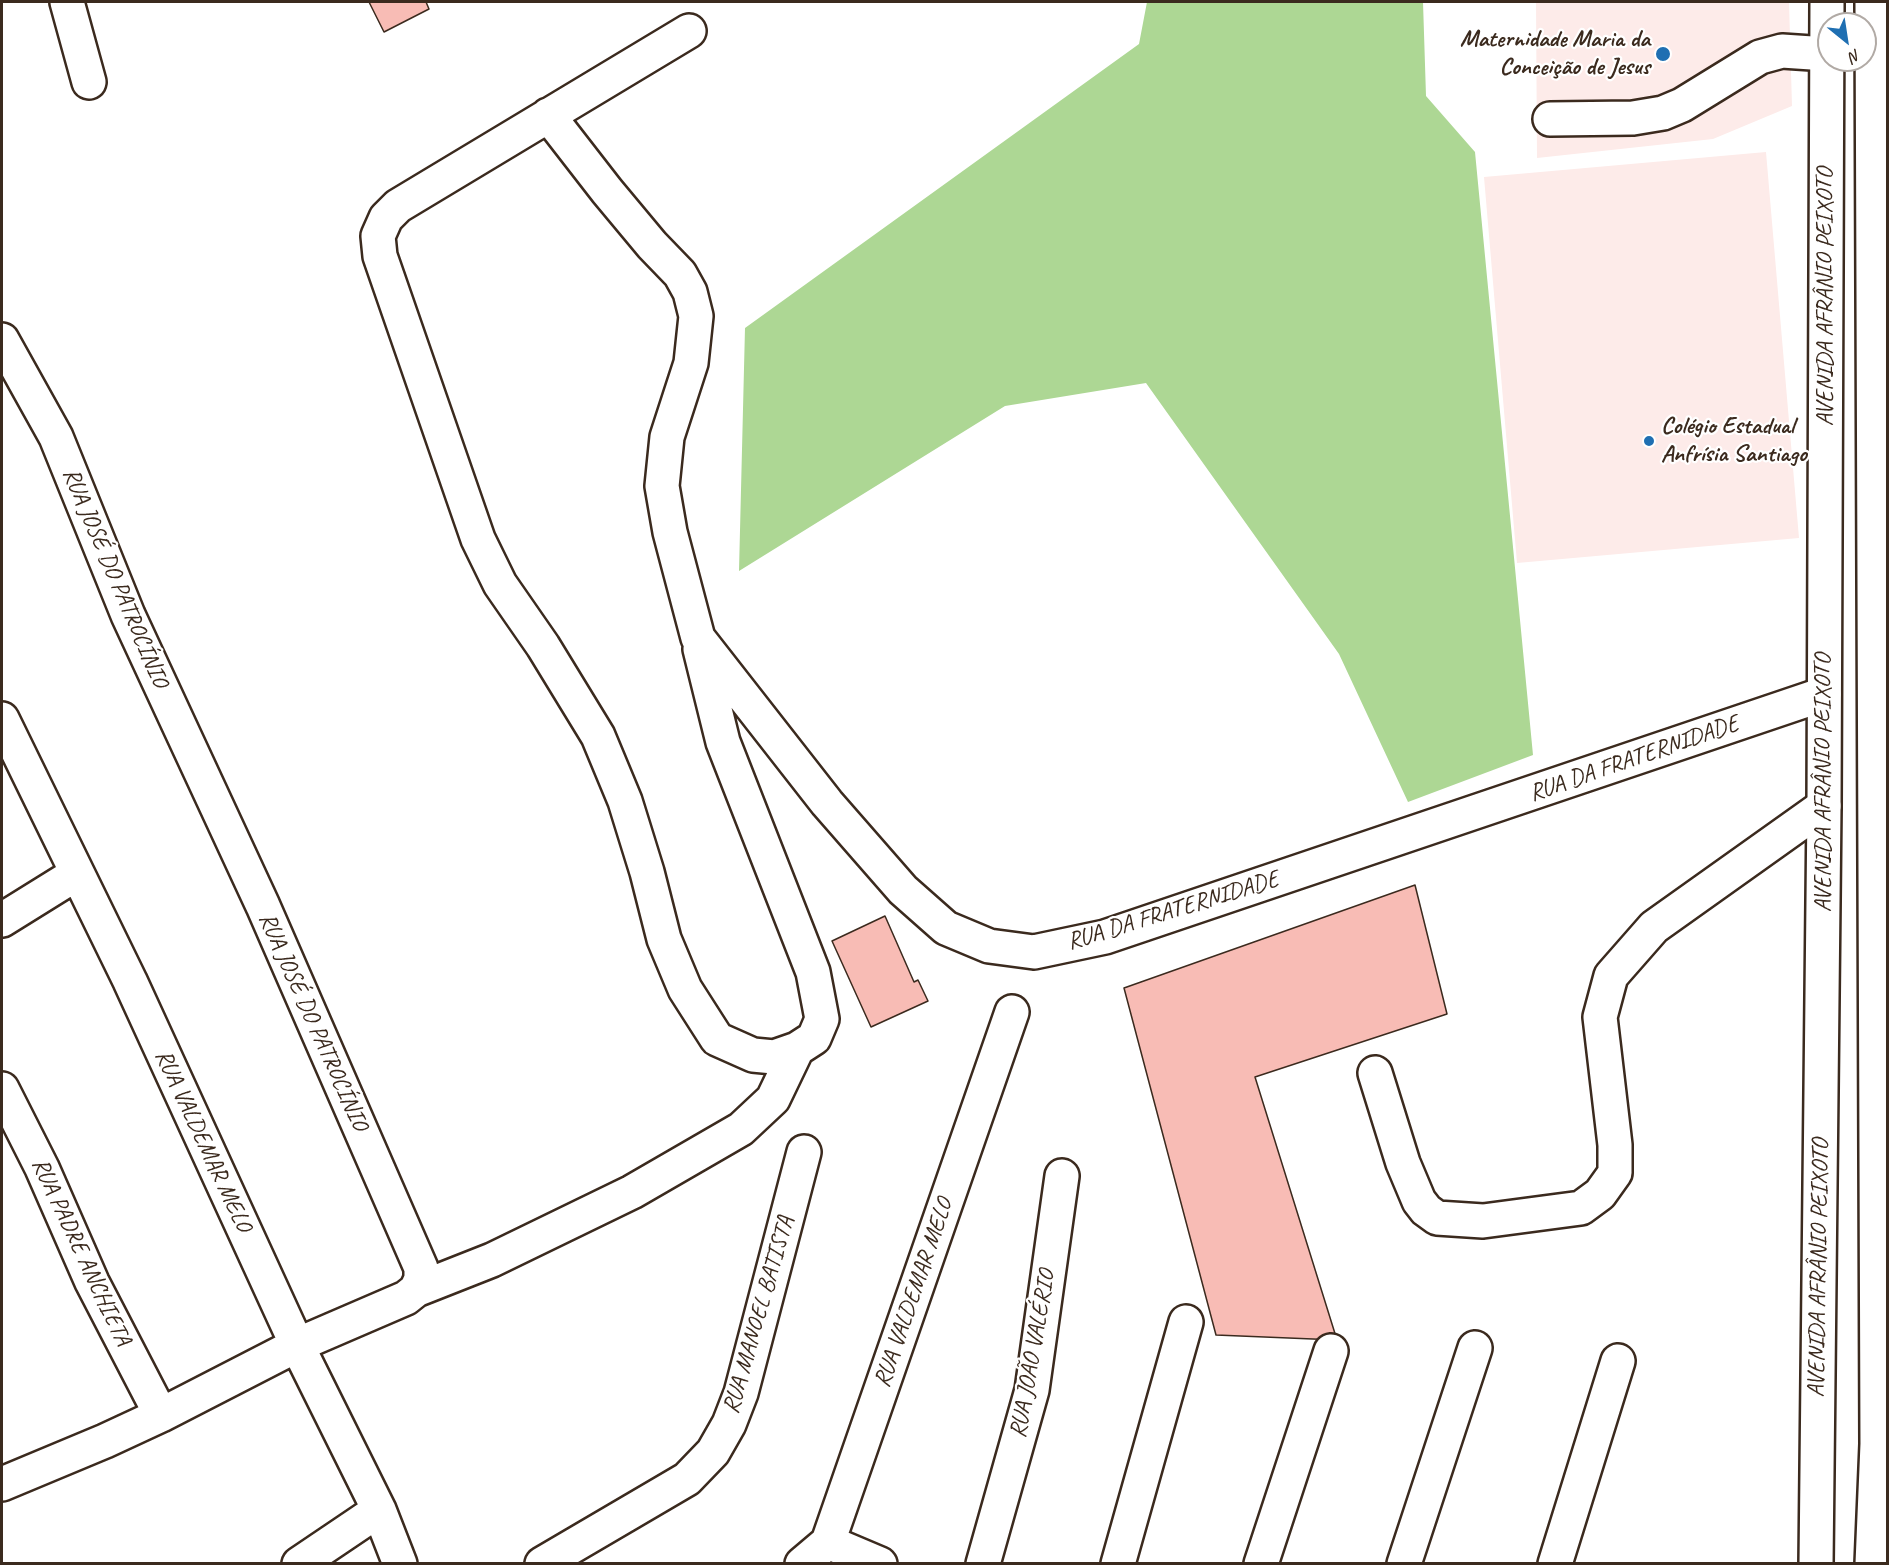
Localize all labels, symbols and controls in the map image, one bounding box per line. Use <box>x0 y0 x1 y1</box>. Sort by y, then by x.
north arrow <box>1817 12 1877 72</box>
place label: Maternidade Maria da Conceição de Jesus <box>1460 26 1650 82</box>
marker: Maternidade Maria da Conceição de Jesus <box>1654 45 1672 63</box>
text: N <box>1846 45 1864 67</box>
street label: AVENIDA AFRÂNIO PEIXOTO <box>1812 168 1840 426</box>
place label: Colégio Estadual Anfrísia Santiago <box>1661 413 1807 469</box>
marker: Colégio Estadual Anfrísia Santiago <box>1642 434 1656 448</box>
street label: RUA JOSÉ DO PATROCÍNIO <box>56 464 174 692</box>
street label: AVENIDA AFRÂNIO PEIXOTO <box>1810 654 1838 912</box>
street label: RUA DA FRATERNIDADE <box>1525 710 1743 808</box>
street label: RUA DA FRATERNIDADE <box>1064 865 1282 957</box>
street label: RUA JOSÉ DO PATROCÍNIO <box>252 909 374 1135</box>
street label: RUA VALDEMAR MELO <box>148 1045 258 1237</box>
street label: AVENIDA AFRÂNIO PEIXOTO <box>1802 1138 1836 1398</box>
street label: RUA PADRE ANCHIETA <box>25 1154 137 1350</box>
street label: RUA VALDEMAR MELO <box>868 1195 960 1391</box>
street label: RUA MANOEL BATISTA <box>717 1213 801 1417</box>
street label: RUA JOÃO VALÉRIO <box>1004 1268 1062 1440</box>

